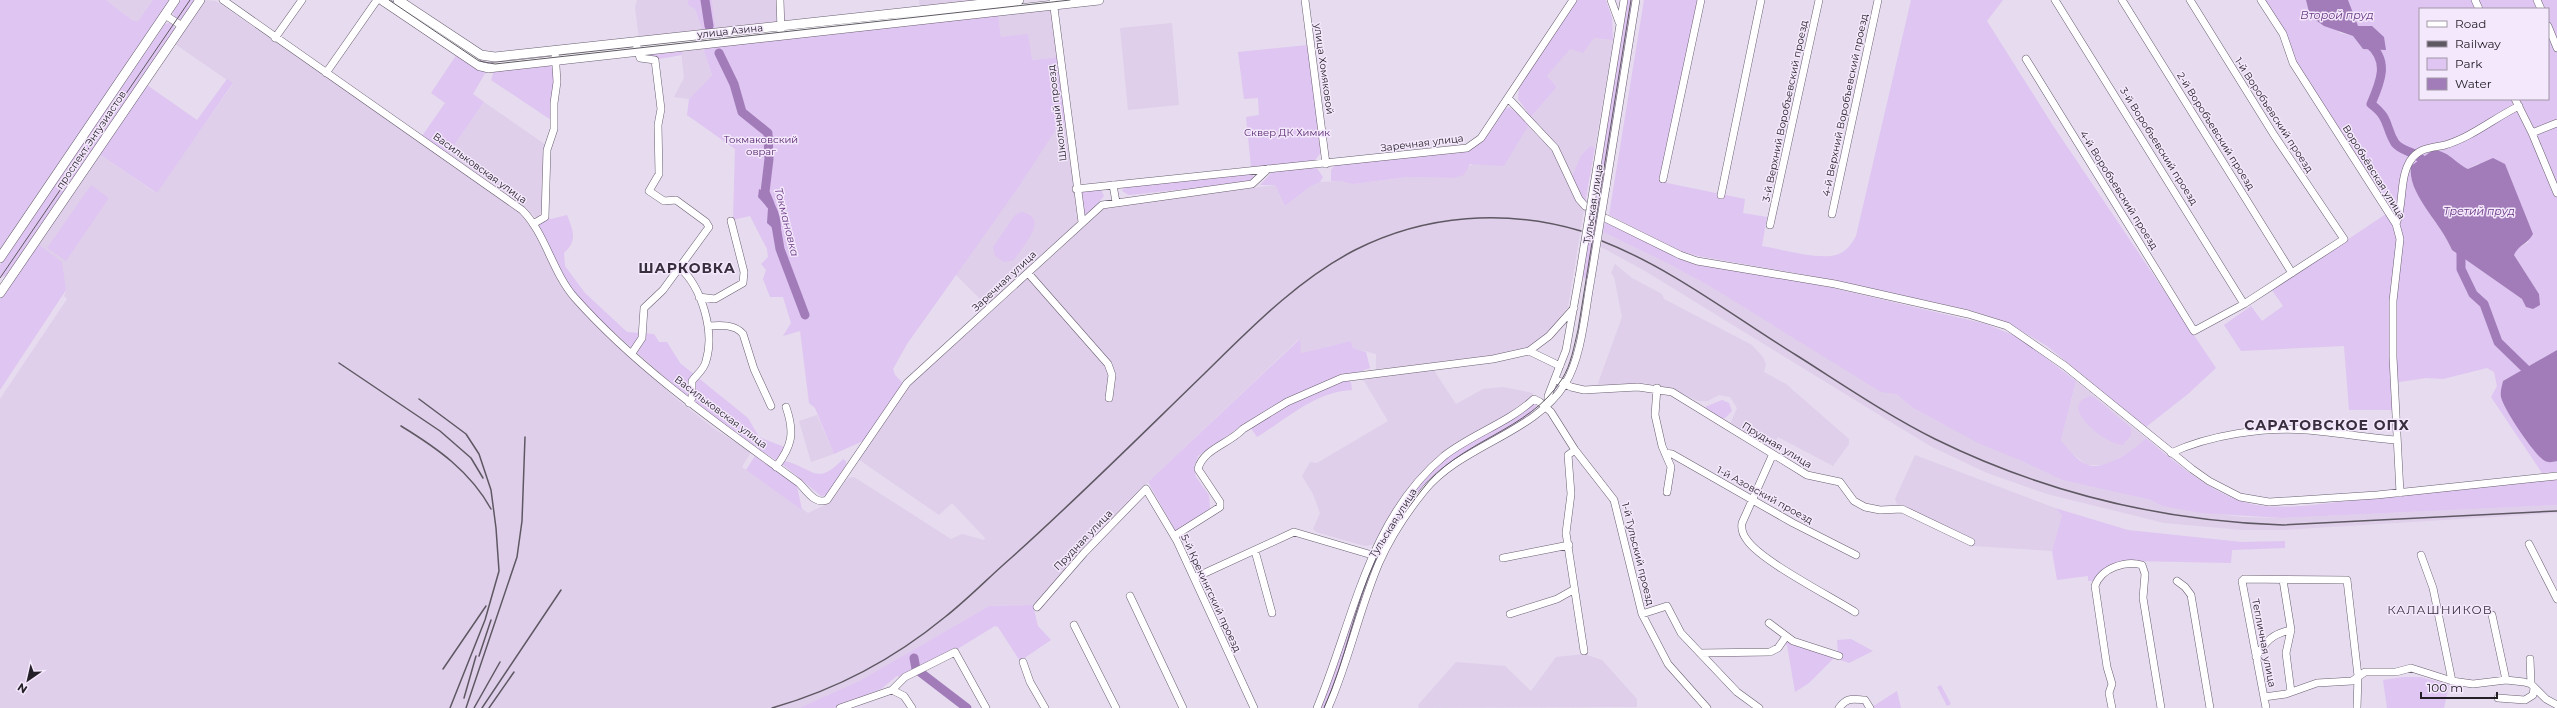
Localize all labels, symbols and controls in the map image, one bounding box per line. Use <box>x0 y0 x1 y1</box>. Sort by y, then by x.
water label: Второй пруд <box>2300 8 2374 22</box>
legend <box>2419 8 2549 100</box>
street label: 4-й Верхний Воробъевский проезд <box>1819 12 1871 198</box>
text: Road <box>2455 16 2486 31</box>
street label: 3-й Верхний Воробъевский проезд <box>1759 18 1811 203</box>
street label: улица Азина <box>695 21 764 41</box>
street label: улица Хомяковой <box>1311 22 1337 115</box>
text: Railway <box>2455 36 2501 51</box>
street label: 1-й Воробъевский проезд <box>2232 55 2316 175</box>
text: Park <box>2455 56 2483 71</box>
street label: Школьный проезд <box>1045 64 1069 162</box>
street label: 2-й Воробъевский проезд <box>2174 70 2258 193</box>
text: Water <box>2455 76 2492 91</box>
street label: 3-й Воробъевский проезд <box>2117 85 2201 208</box>
street label: проспект Энтузиастов <box>53 88 129 192</box>
street label: Воробьёвская улица <box>2340 122 2408 222</box>
park label: Сквер ДК Химик <box>1244 126 1330 139</box>
street label: 4-й Воробъевский проезд <box>2077 128 2161 252</box>
street label: Васильковская улица <box>430 130 530 206</box>
street label: Заречная улица <box>1380 131 1464 155</box>
park label: Токмаковский овраг <box>724 133 798 158</box>
street label: Тульская улица <box>1580 164 1606 244</box>
water label: Токмановка <box>772 186 802 258</box>
water label: Третий пруд <box>2443 204 2515 218</box>
street label: Заречная улица <box>969 248 1039 314</box>
district label: ШАРКОВКА <box>638 259 736 277</box>
street label: Васильковская улица <box>672 373 770 451</box>
district label: САРАТОВСКОЕ ОПХ <box>2244 416 2410 434</box>
street label: Прудная улица <box>1740 419 1814 471</box>
street label: 1-й Азовский проезд <box>1715 463 1816 527</box>
street label: Тульская улица <box>1366 486 1420 560</box>
street label: 1-й Тульский проезд <box>1619 501 1657 607</box>
street label: Прудная улица <box>1051 507 1115 573</box>
street label: 5-й Крекингский проезд <box>1178 532 1244 655</box>
street label: Тепличная улица <box>2249 598 2279 688</box>
district label: КАЛАШНИКОВ <box>2387 602 2493 617</box>
north arrow <box>8 660 48 700</box>
scale bar <box>2421 674 2497 700</box>
text: N <box>15 680 30 697</box>
text: 100 m <box>2427 680 2463 695</box>

